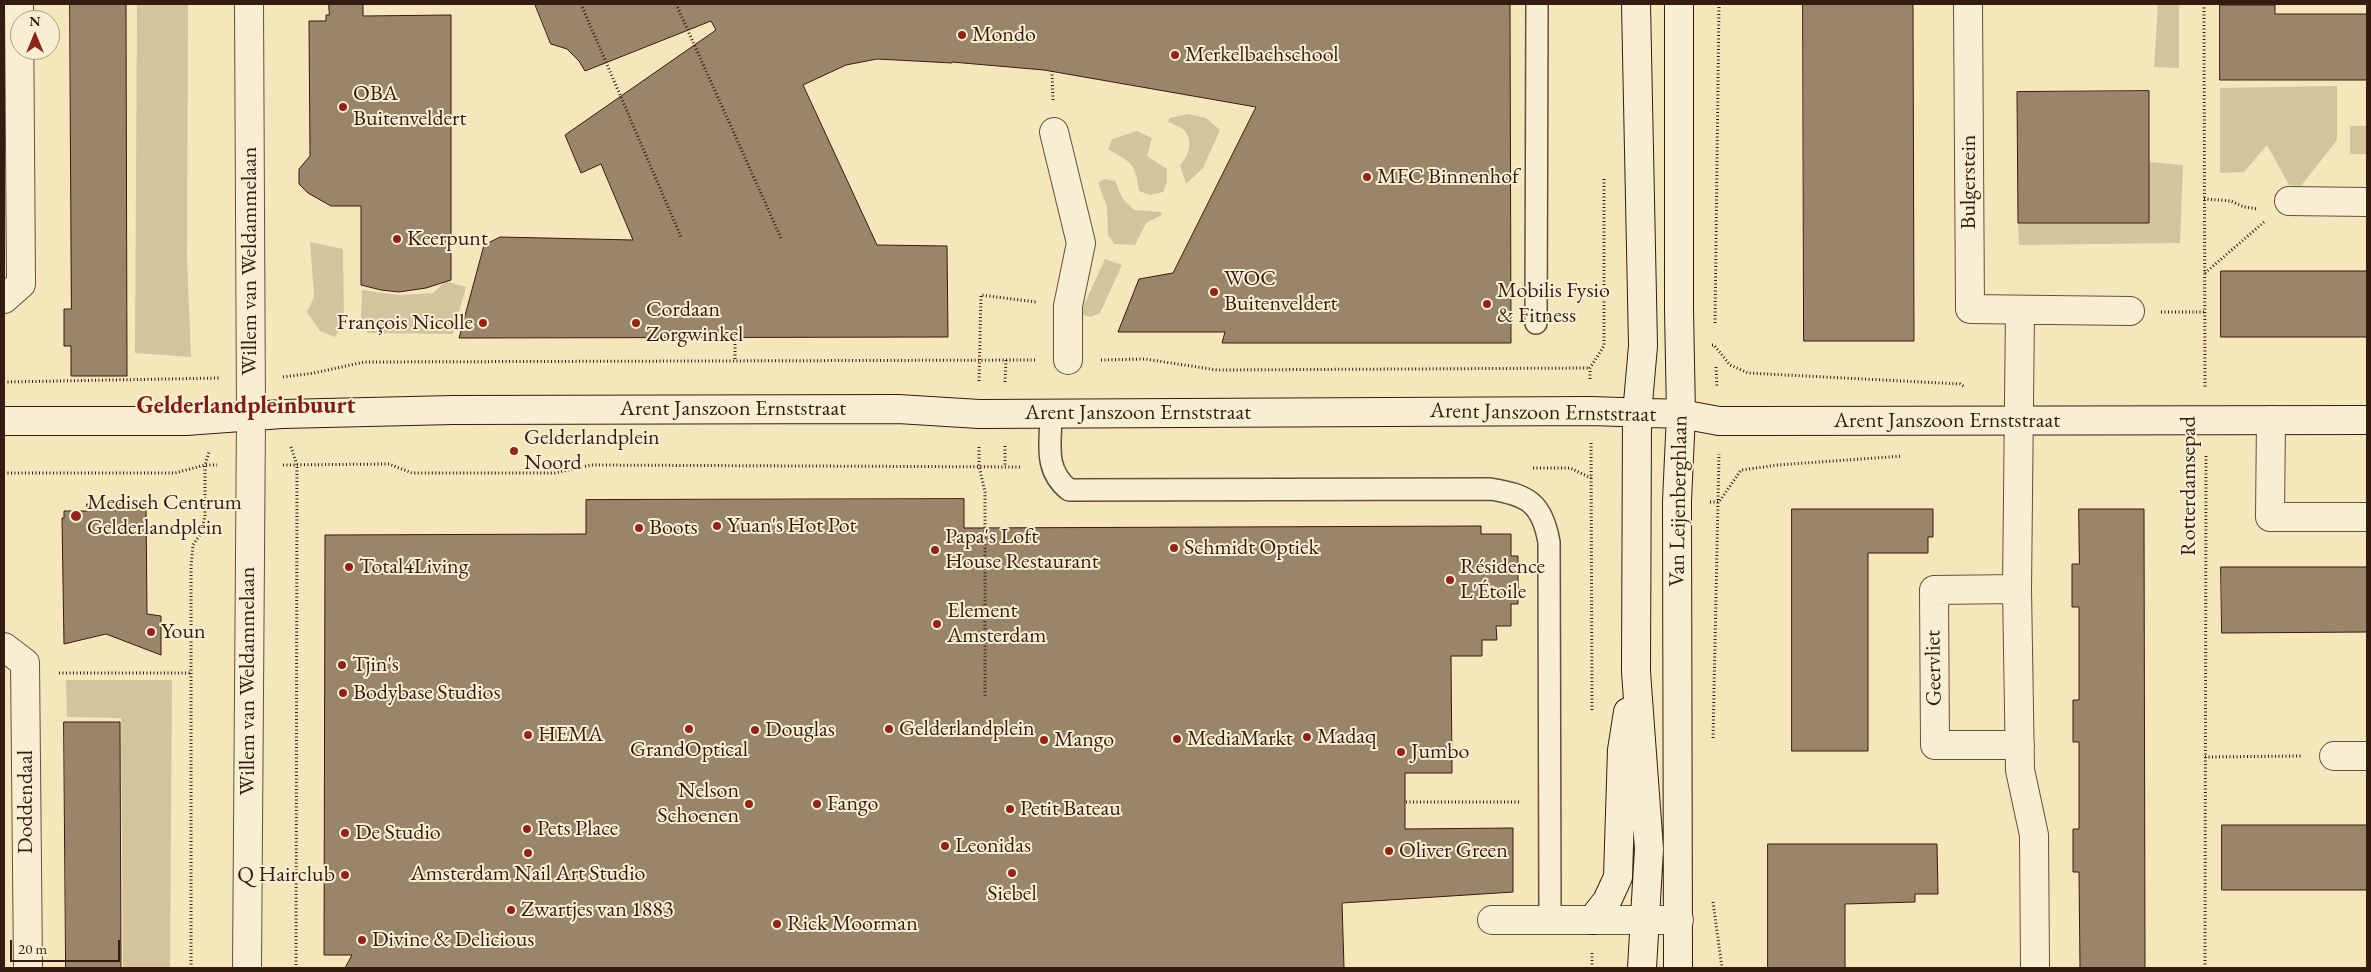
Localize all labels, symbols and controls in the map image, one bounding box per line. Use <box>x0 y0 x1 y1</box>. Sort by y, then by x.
north arrow <box>10 10 60 60</box>
text: N <box>29 12 41 30</box>
place label: Mondo <box>972 22 1036 48</box>
marker: Mondo <box>956 29 968 41</box>
place label: Merkelbachschool <box>1185 42 1339 68</box>
marker: Merkelbachschool <box>1169 49 1181 61</box>
place label: OBA Buitenveldert <box>353 81 466 132</box>
marker: OBA Buitenveldert <box>337 101 349 113</box>
street label: Bulgerstein <box>1956 135 1982 229</box>
street label: Willem van Weldammelaan <box>237 147 263 375</box>
place label: MFC Binnenhof <box>1377 164 1519 190</box>
marker: MFC Binnenhof <box>1361 171 1373 183</box>
place label: Keerpunt <box>407 226 488 252</box>
marker: Keerpunt <box>391 233 403 245</box>
place label: WOC Buitenveldert <box>1224 266 1337 318</box>
place label: Mobilis Fysio & Fitness <box>1497 278 1610 330</box>
marker: WOC Buitenveldert <box>1208 286 1220 298</box>
place label: Cordaan Zorgwinkel <box>646 297 743 348</box>
marker: Mobilis Fysio & Fitness <box>1481 298 1493 310</box>
place label: François Nicolle <box>337 310 473 336</box>
marker: François Nicolle <box>477 317 489 329</box>
marker: Cordaan Zorgwinkel <box>630 317 642 329</box>
district label: Gelderlandpleinbuurt <box>137 392 355 420</box>
street label: Arent Janszoon Ernststraat <box>620 396 846 422</box>
street label: Arent Janszoon Ernststraat <box>1430 398 1656 428</box>
street label: Arent Janszoon Ernststraat <box>1025 400 1251 426</box>
street label: Arent Janszoon Ernststraat <box>1834 408 2060 434</box>
street label: Van Leijenberghlaan <box>1664 415 1694 587</box>
street label: Rotterdamsepad <box>2176 416 2202 556</box>
place label: Gelderlandplein Noord <box>524 425 660 476</box>
marker: Gelderlandplein Noord <box>508 445 520 457</box>
place label: Medisch Centrum Gelderlandplein <box>87 490 242 542</box>
marker: Medisch Centrum Gelderlandplein <box>69 509 83 523</box>
place label: Yuan's Hot Pot <box>727 513 856 539</box>
place label: Boots <box>649 515 698 541</box>
marker: Yuan's Hot Pot <box>711 520 723 532</box>
marker: Boots <box>633 522 645 534</box>
place label: Papa's Loft House Restaurant <box>945 524 1099 576</box>
place label: Schmidt Optiek <box>1184 535 1319 561</box>
marker: Schmidt Optiek <box>1168 542 1180 554</box>
marker: Papa's Loft House Restaurant <box>929 544 941 556</box>
place label: Total4Living <box>359 554 468 580</box>
place label: Résidence L'Étoile <box>1460 554 1545 606</box>
marker: Total4Living <box>343 561 355 573</box>
street label: Willem van Weldammelaan <box>235 567 261 795</box>
marker: Résidence L'Étoile <box>1444 574 1456 586</box>
place label: Element Amsterdam <box>947 598 1046 650</box>
marker: Element Amsterdam <box>931 618 943 630</box>
place label: Youn <box>161 619 206 645</box>
marker: Youn <box>145 626 157 638</box>
street label: Geervliet <box>1920 630 1948 706</box>
place label: Tjin's <box>352 652 399 678</box>
marker: Tjin's <box>336 659 348 671</box>
place label: Bodybase Studios <box>353 680 501 706</box>
marker: Bodybase Studios <box>337 687 349 699</box>
place label: Gelderlandplein <box>899 716 1035 742</box>
place label: Douglas <box>765 717 835 743</box>
place label: HEMA <box>538 722 603 748</box>
marker: GrandOptical <box>683 723 695 735</box>
marker: Gelderlandplein <box>883 723 895 735</box>
marker: Douglas <box>749 724 761 736</box>
place label: Madaq <box>1317 724 1377 750</box>
place label: MediaMarkt <box>1187 726 1293 752</box>
place label: Mango <box>1054 727 1114 753</box>
marker: HEMA <box>522 729 534 741</box>
marker: Madaq <box>1301 731 1313 743</box>
marker: MediaMarkt <box>1171 733 1183 745</box>
marker: Mango <box>1038 734 1050 746</box>
place label: GrandOptical <box>630 737 748 763</box>
place label: Jumbo <box>1411 739 1469 765</box>
marker: Jumbo <box>1395 746 1407 758</box>
street label: Doddendaal <box>13 750 39 854</box>
place label: Nelson Schoenen <box>657 778 739 829</box>
place label: Fango <box>827 791 878 817</box>
place label: Petit Bateau <box>1020 796 1121 822</box>
marker: Nelson Schoenen <box>743 798 755 810</box>
marker: Fango <box>811 798 823 810</box>
marker: Petit Bateau <box>1004 803 1016 815</box>
place label: Pets Place <box>537 816 618 842</box>
place label: De Studio <box>355 820 441 846</box>
marker: Pets Place <box>521 823 533 835</box>
marker: De Studio <box>339 827 351 839</box>
place label: Leonidas <box>955 833 1031 859</box>
place label: Oliver Green <box>1399 838 1508 864</box>
marker: Leonidas <box>939 840 951 852</box>
marker: Oliver Green <box>1383 845 1395 857</box>
marker: Amsterdam Nail Art Studio <box>522 847 534 859</box>
place label: Amsterdam Nail Art Studio <box>410 861 646 887</box>
place label: Q Hairclub <box>237 862 335 888</box>
marker: Siebel <box>1006 867 1018 879</box>
marker: Q Hairclub <box>339 869 351 881</box>
place label: Siebel <box>987 881 1037 907</box>
place label: Zwartjes van 1883 <box>521 897 673 923</box>
marker: Zwartjes van 1883 <box>505 904 517 916</box>
place label: Rick Moorman <box>787 911 918 937</box>
marker: Rick Moorman <box>771 918 783 930</box>
place label: Divine & Delicious <box>372 927 534 953</box>
scale bar <box>12 930 122 962</box>
marker: Divine & Delicious <box>356 934 368 946</box>
text: 20 m <box>18 939 47 958</box>

